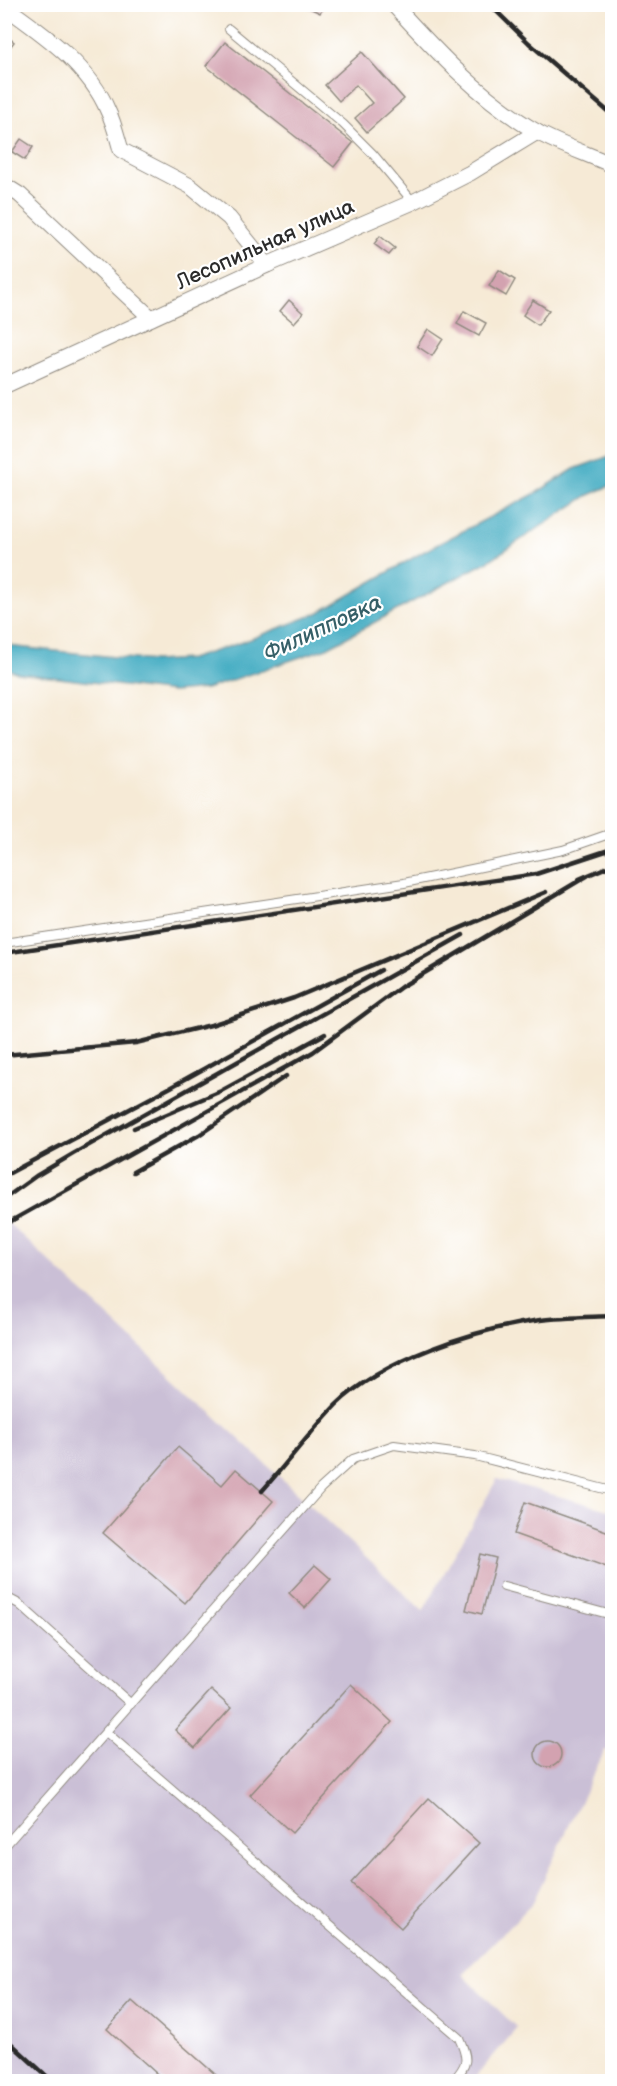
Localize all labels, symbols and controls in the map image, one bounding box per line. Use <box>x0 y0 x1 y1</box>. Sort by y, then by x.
street label: Лесопильная улица <box>171 194 359 295</box>
water label: Филипповка <box>259 589 386 668</box>

